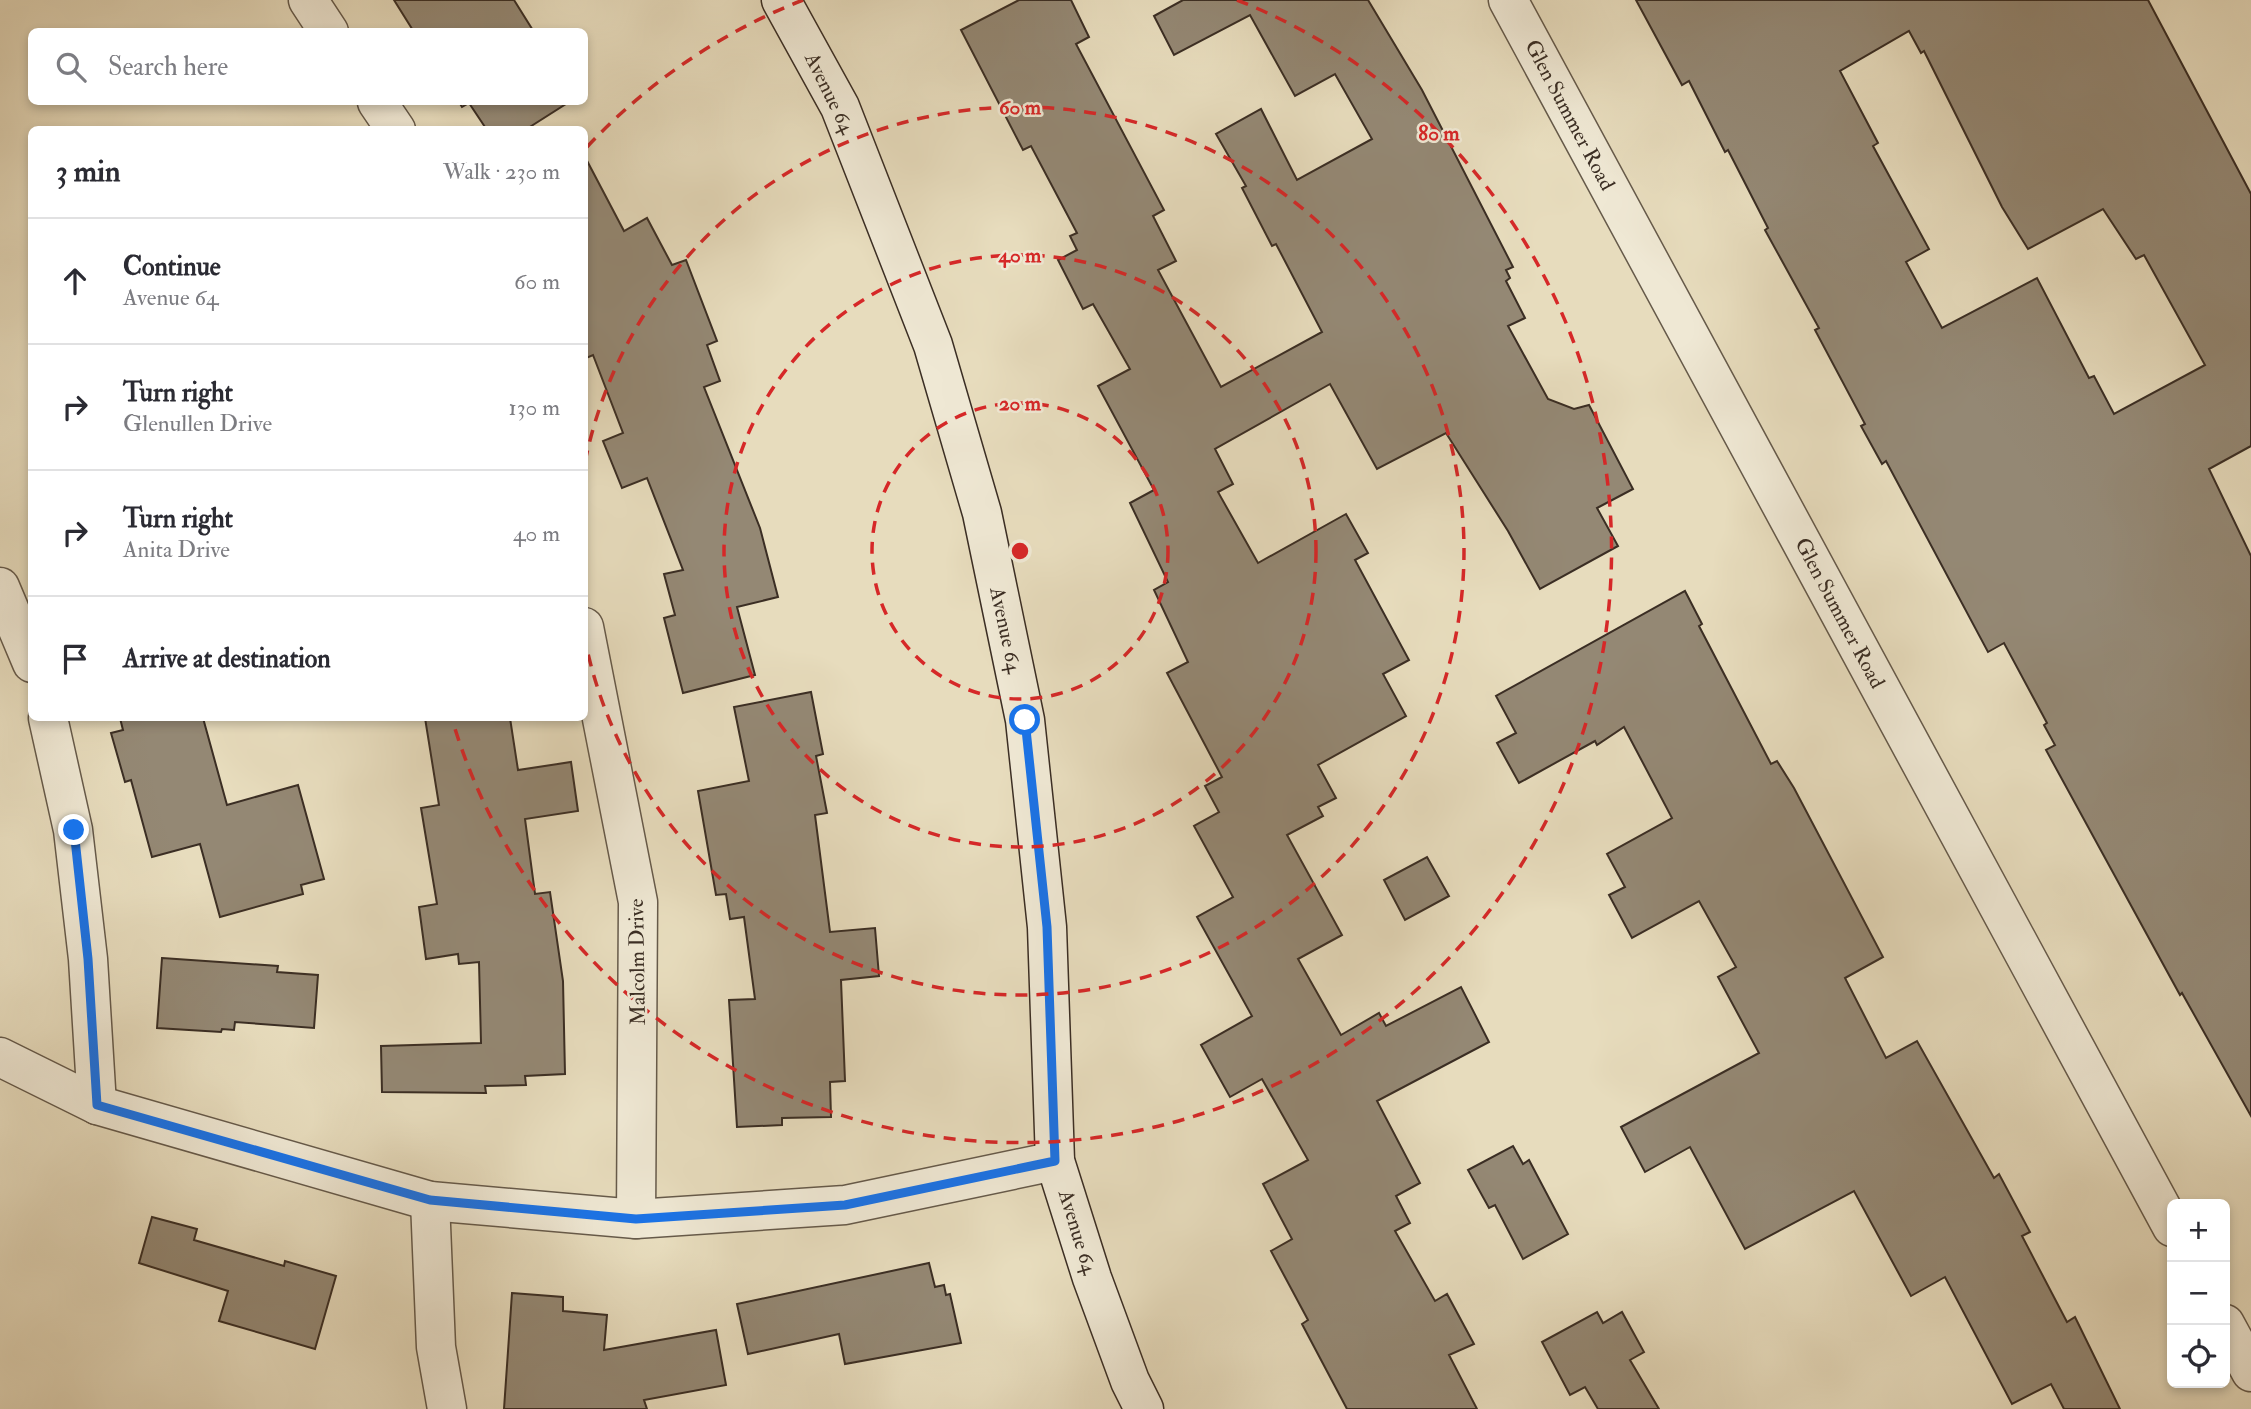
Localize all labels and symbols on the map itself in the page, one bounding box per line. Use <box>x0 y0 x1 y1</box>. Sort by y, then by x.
street label: Glen Summer Road <box>1518 35 1621 196</box>
street label: Avenue 64 <box>798 47 862 140</box>
text: 60 m <box>999 94 1042 121</box>
text: 80 m <box>1418 120 1460 147</box>
text: 40 m <box>998 242 1042 269</box>
text: 20 m <box>999 390 1042 417</box>
street label: Glen Summer Road <box>1788 533 1891 694</box>
centre of rings <box>1008 539 1032 563</box>
street label: Avenue 64 <box>983 584 1028 677</box>
route start <box>1009 704 1040 735</box>
route end <box>58 814 89 845</box>
street label: Malcolm Drive <box>623 898 652 1026</box>
street label: Avenue 64 <box>1052 1186 1104 1279</box>

